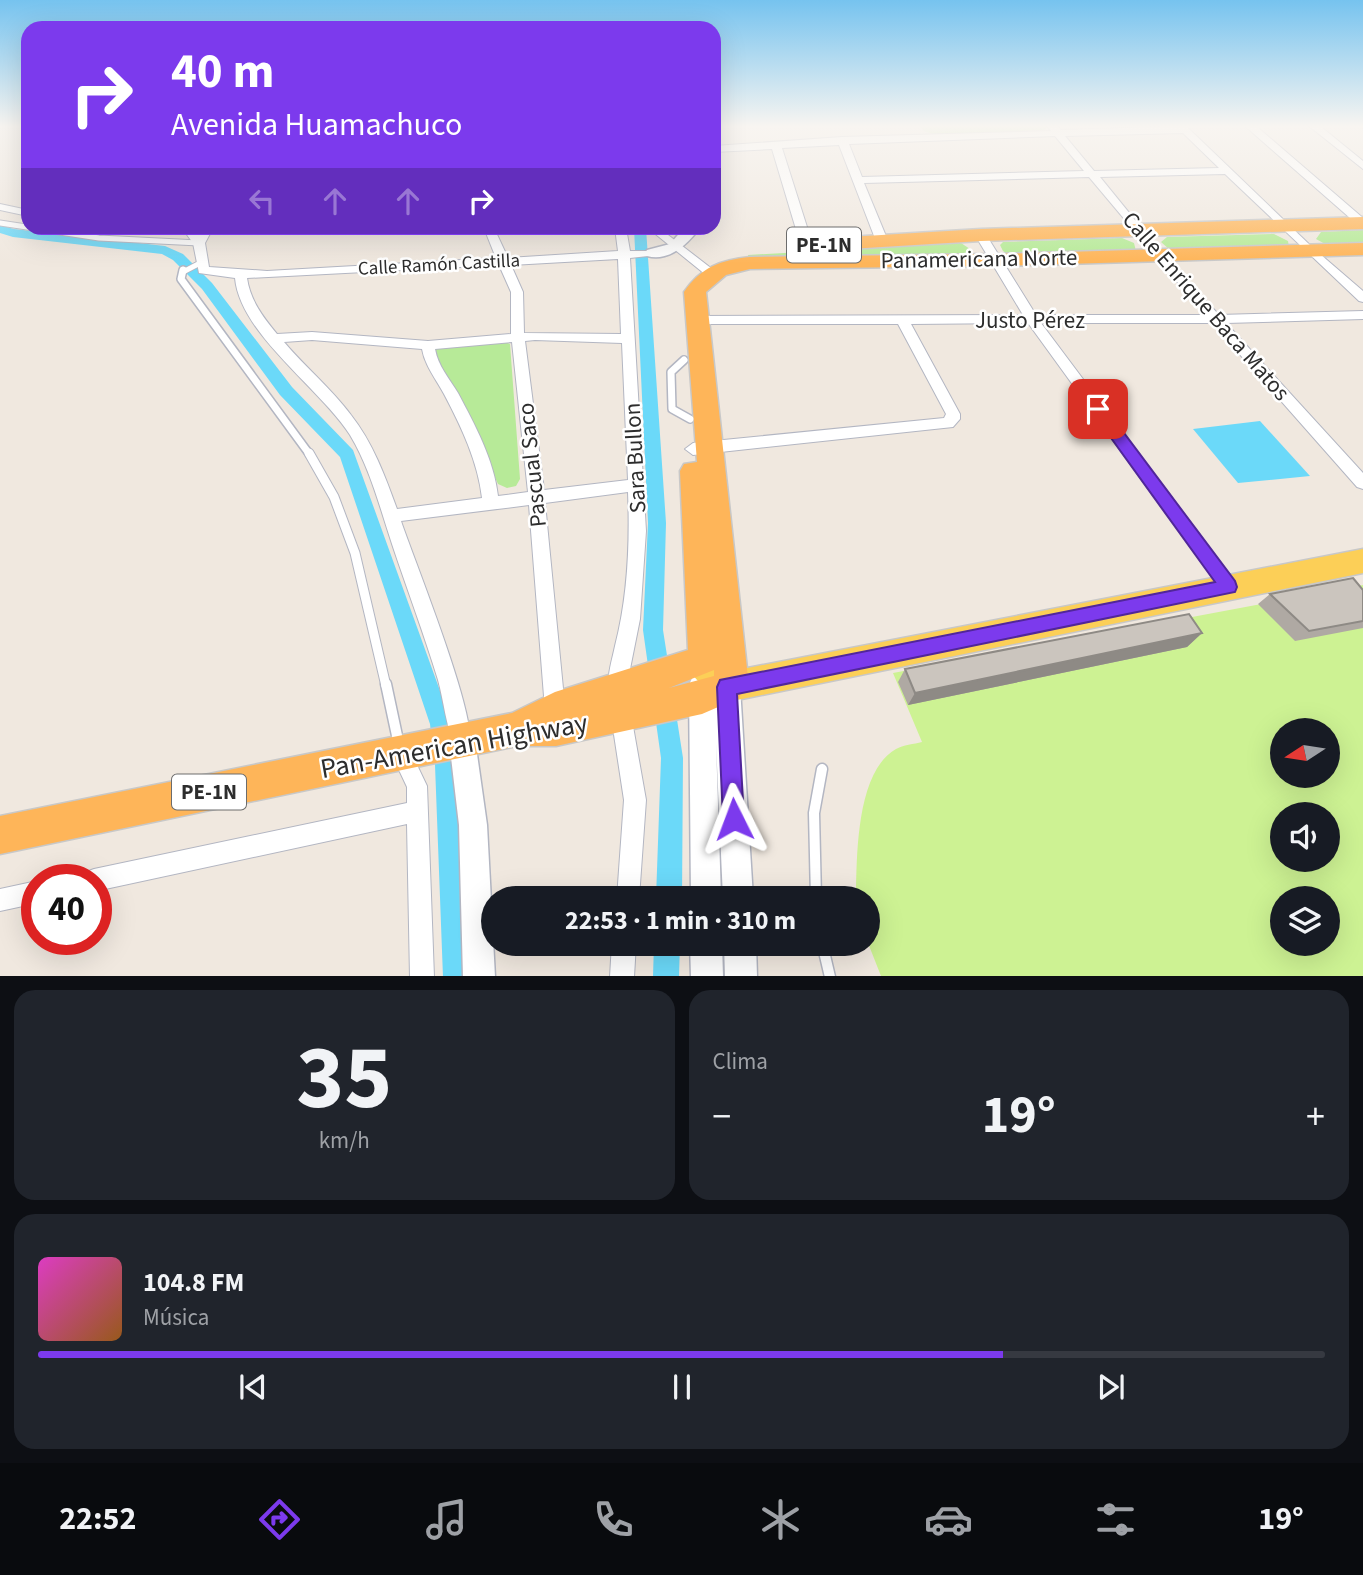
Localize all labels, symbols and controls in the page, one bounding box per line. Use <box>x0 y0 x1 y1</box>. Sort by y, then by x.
text: 40 m <box>171 37 275 107</box>
icon: right <box>56 49 147 140</box>
text: Avenida Huamachuco <box>171 102 462 148</box>
icon: left <box>243 182 281 220</box>
icon: ahead <box>316 182 354 220</box>
icon: ahead <box>389 182 427 220</box>
icon: right <box>462 182 500 220</box>
street label: Calle Enrique Baca Matos <box>1114 204 1298 408</box>
road number: PE-1N <box>787 228 861 262</box>
street label: Panamericana Norte <box>880 241 1078 277</box>
street label: Calle Ramón Castilla <box>357 247 521 283</box>
street label: Justo Pérez <box>975 304 1085 337</box>
pin <box>1068 379 1128 439</box>
icon: arrive <box>1079 390 1117 428</box>
street label: Pascual Saco <box>509 401 555 529</box>
street label: Sara Bullon <box>616 402 654 514</box>
street label: Pan-American Highway <box>317 703 591 789</box>
north arrow <box>1270 718 1340 788</box>
map controls <box>1270 718 1340 956</box>
road number: PE-1N <box>172 774 246 810</box>
position arrow <box>697 782 771 856</box>
button: sound <box>1270 802 1340 872</box>
speed limit sign: 40 <box>21 864 112 955</box>
button: layers <box>1270 886 1340 956</box>
text: 22:53 · 1 min · 310 m <box>565 902 796 939</box>
text: 35 <box>296 1014 392 1143</box>
text: Clima <box>713 1045 768 1078</box>
text: 19° <box>982 1079 1056 1153</box>
text: − <box>713 1090 731 1144</box>
text: + <box>1306 1090 1325 1144</box>
text: km/h <box>319 1124 370 1157</box>
text: 104.8 FM <box>143 1264 244 1301</box>
text: Música <box>143 1301 209 1334</box>
icon: previous <box>234 1368 272 1406</box>
icon: pause <box>663 1368 701 1406</box>
icon: next <box>1092 1368 1130 1406</box>
icon: directions <box>255 1495 304 1544</box>
icon: music <box>422 1495 471 1544</box>
icon: phone <box>589 1495 638 1544</box>
icon: climate <box>756 1495 805 1544</box>
icon: car <box>924 1495 973 1544</box>
icon: filters <box>1091 1495 1140 1544</box>
text: 22:52 <box>59 1496 136 1542</box>
text: 19° <box>1258 1496 1304 1542</box>

